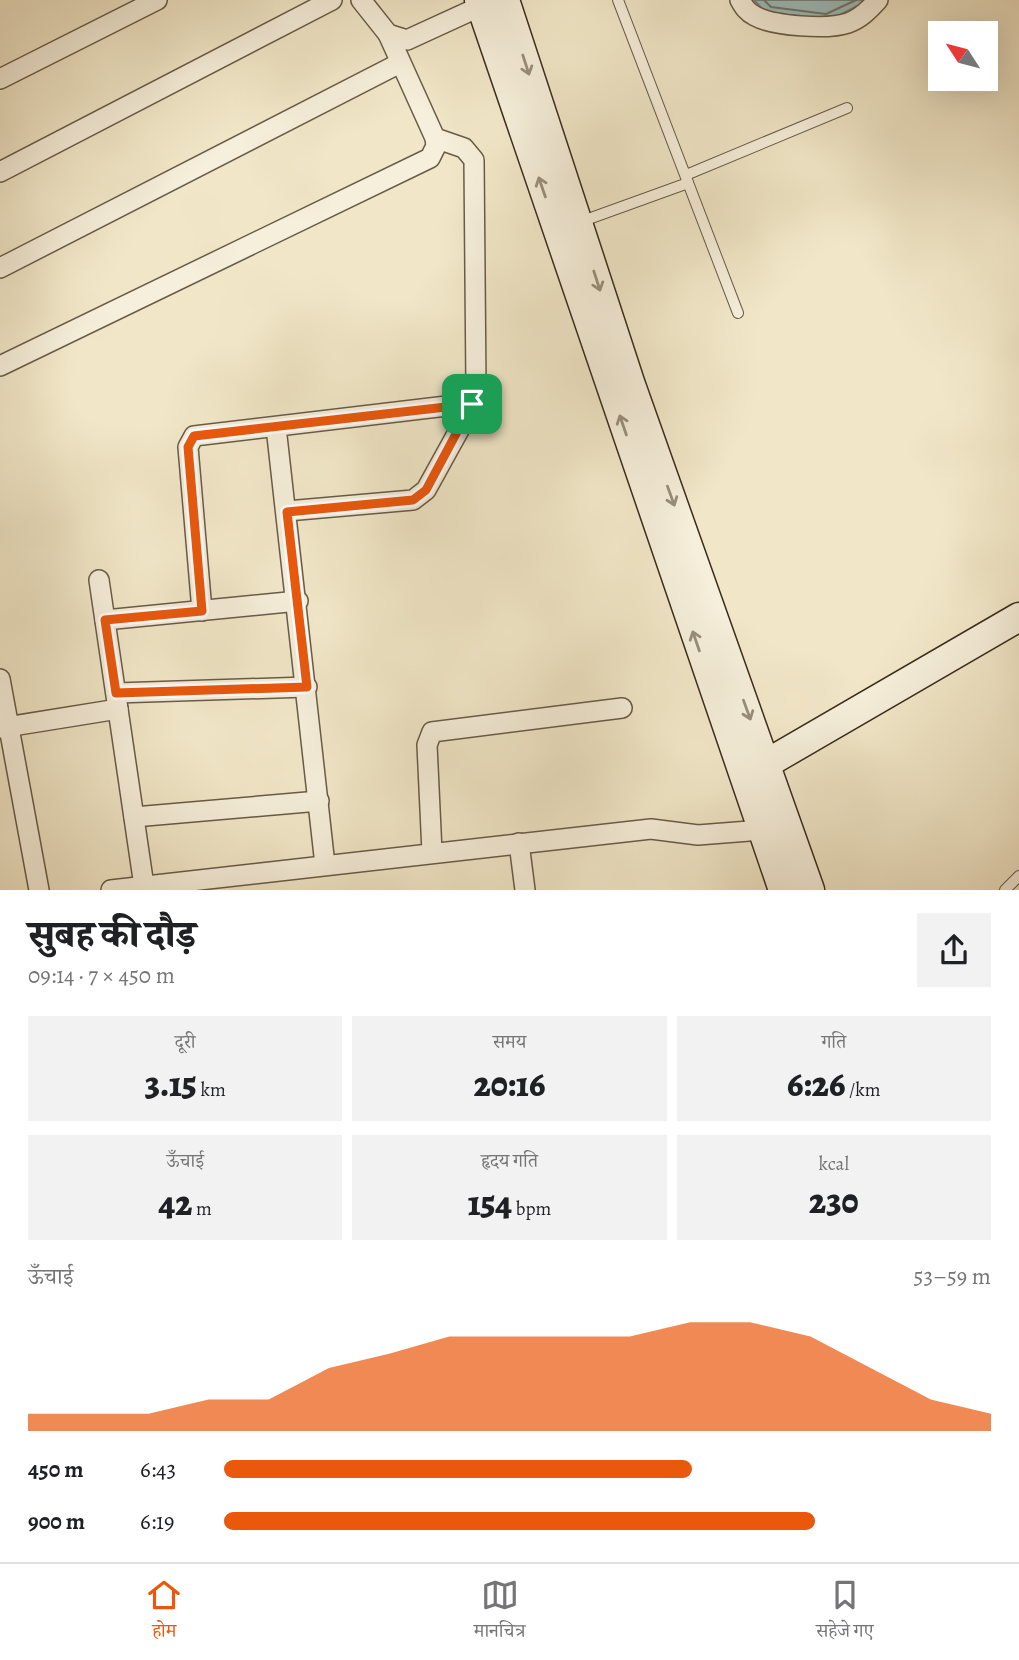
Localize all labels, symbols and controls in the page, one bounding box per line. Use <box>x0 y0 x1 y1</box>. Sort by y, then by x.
north arrow <box>928 21 998 91</box>
map controls <box>928 21 998 91</box>
one-way arrow <box>520 54 533 76</box>
one-way arrow <box>535 176 547 198</box>
one-way arrow <box>591 270 604 292</box>
pin <box>442 374 502 434</box>
icon: arrive <box>453 385 491 423</box>
one-way arrow <box>616 415 628 437</box>
one-way arrow <box>665 485 678 507</box>
one-way arrow <box>689 630 701 652</box>
one-way arrow <box>742 699 755 721</box>
text: सुबह की दौड़ <box>28 908 196 960</box>
button: share <box>917 913 991 987</box>
text: 09:14 · 7 × 450 m <box>28 960 175 991</box>
text: दूरी <box>175 1029 195 1055</box>
text: समय <box>493 1029 526 1055</box>
text: गति <box>821 1029 846 1055</box>
text: 3.15 <box>145 1060 197 1108</box>
text: 20:16 <box>474 1060 545 1108</box>
text: 6:26 <box>787 1060 845 1108</box>
text: km <box>197 1077 226 1103</box>
text: /km <box>845 1077 881 1103</box>
text: ऊँचाई <box>166 1148 204 1174</box>
text: हृदय गति <box>481 1148 538 1174</box>
text: kcal <box>819 1151 849 1177</box>
text: 230 <box>809 1177 859 1225</box>
text: 42 <box>158 1179 192 1227</box>
text: 154 <box>468 1179 512 1227</box>
text: m <box>192 1196 212 1222</box>
text: bpm <box>512 1196 551 1222</box>
text: ऊँचाई <box>28 1261 73 1292</box>
text: 53–59 m <box>914 1261 991 1292</box>
text: 450 m <box>28 1454 83 1485</box>
text: 6:43 <box>140 1454 176 1485</box>
text: 900 m <box>28 1506 85 1537</box>
text: 6:19 <box>140 1506 174 1537</box>
tab: होम <box>145 1576 183 1649</box>
tab: मानचित्र <box>474 1576 525 1649</box>
tab: सहेजे गए <box>816 1576 874 1649</box>

